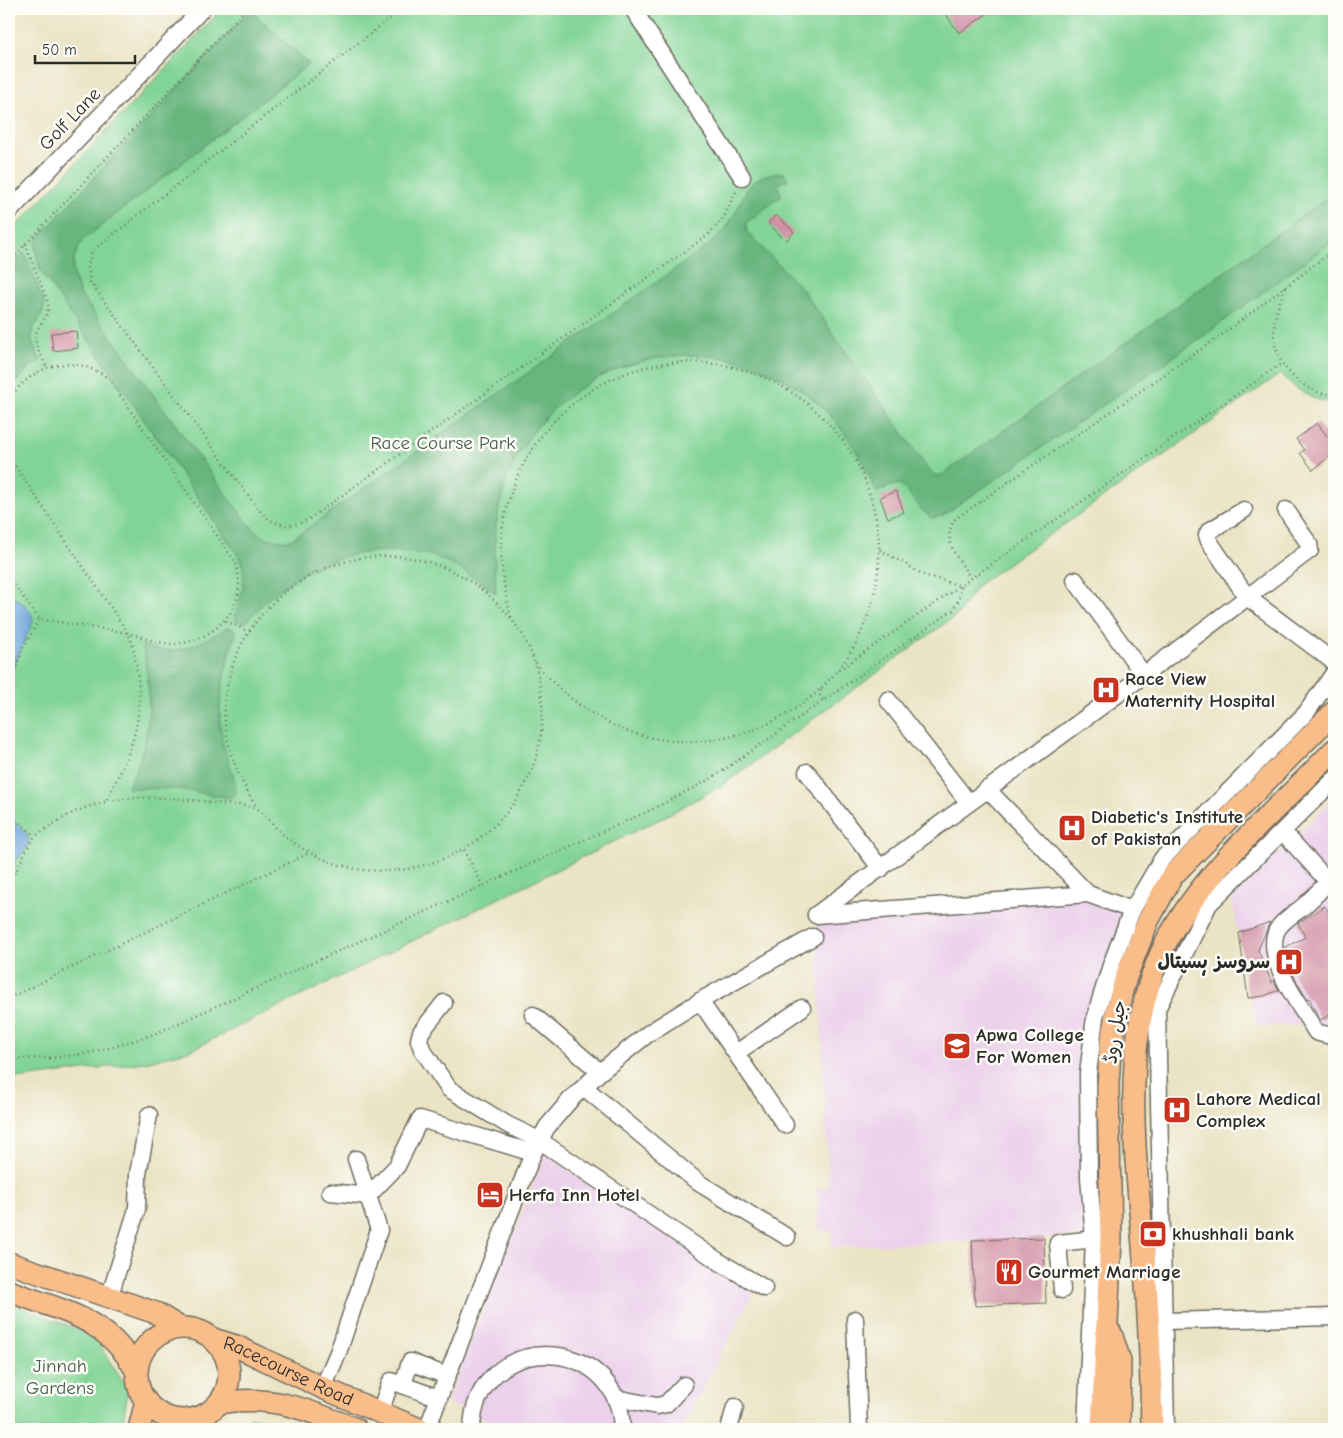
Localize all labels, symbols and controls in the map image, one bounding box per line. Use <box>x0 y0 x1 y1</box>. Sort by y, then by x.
scale bar <box>35 32 135 64</box>
text: 50 m <box>42 41 77 59</box>
street label: Golf Lane <box>35 83 105 155</box>
park label: Race Course Park <box>371 432 516 454</box>
place label: Race View Maternity Hospital <box>1125 668 1275 712</box>
hospital icon: Race View Maternity Hospital <box>1091 675 1121 705</box>
place label: Diabetic's Institute of Pakistan <box>1091 806 1243 850</box>
hospital icon: Diabetic's Institute of Pakistan <box>1057 813 1087 843</box>
hospital icon: سروسز ہسپتال <box>1274 947 1304 977</box>
place label: سروسز ہسپتال <box>1157 951 1270 976</box>
street label: جیل روڈ <box>1099 999 1131 1065</box>
place label: Apwa College For Women <box>976 1024 1084 1068</box>
school or university icon: Apwa College For Women <box>942 1031 972 1061</box>
place label: Lahore Medical Complex <box>1196 1088 1321 1132</box>
hospital icon: Lahore Medical Complex <box>1162 1095 1192 1125</box>
hotel icon: Herfa Inn Hotel <box>475 1180 505 1210</box>
place label: Herfa Inn Hotel <box>509 1184 640 1206</box>
bank icon: khushhali bank <box>1138 1219 1168 1249</box>
place label: khushhali bank <box>1172 1223 1295 1245</box>
restaurant icon: Gourmet Marriage <box>994 1257 1024 1287</box>
place label: Gourmet Marriage <box>1028 1261 1180 1283</box>
street label: Racecourse Road <box>221 1332 357 1411</box>
park label: Jinnah Gardens <box>26 1355 94 1399</box>

